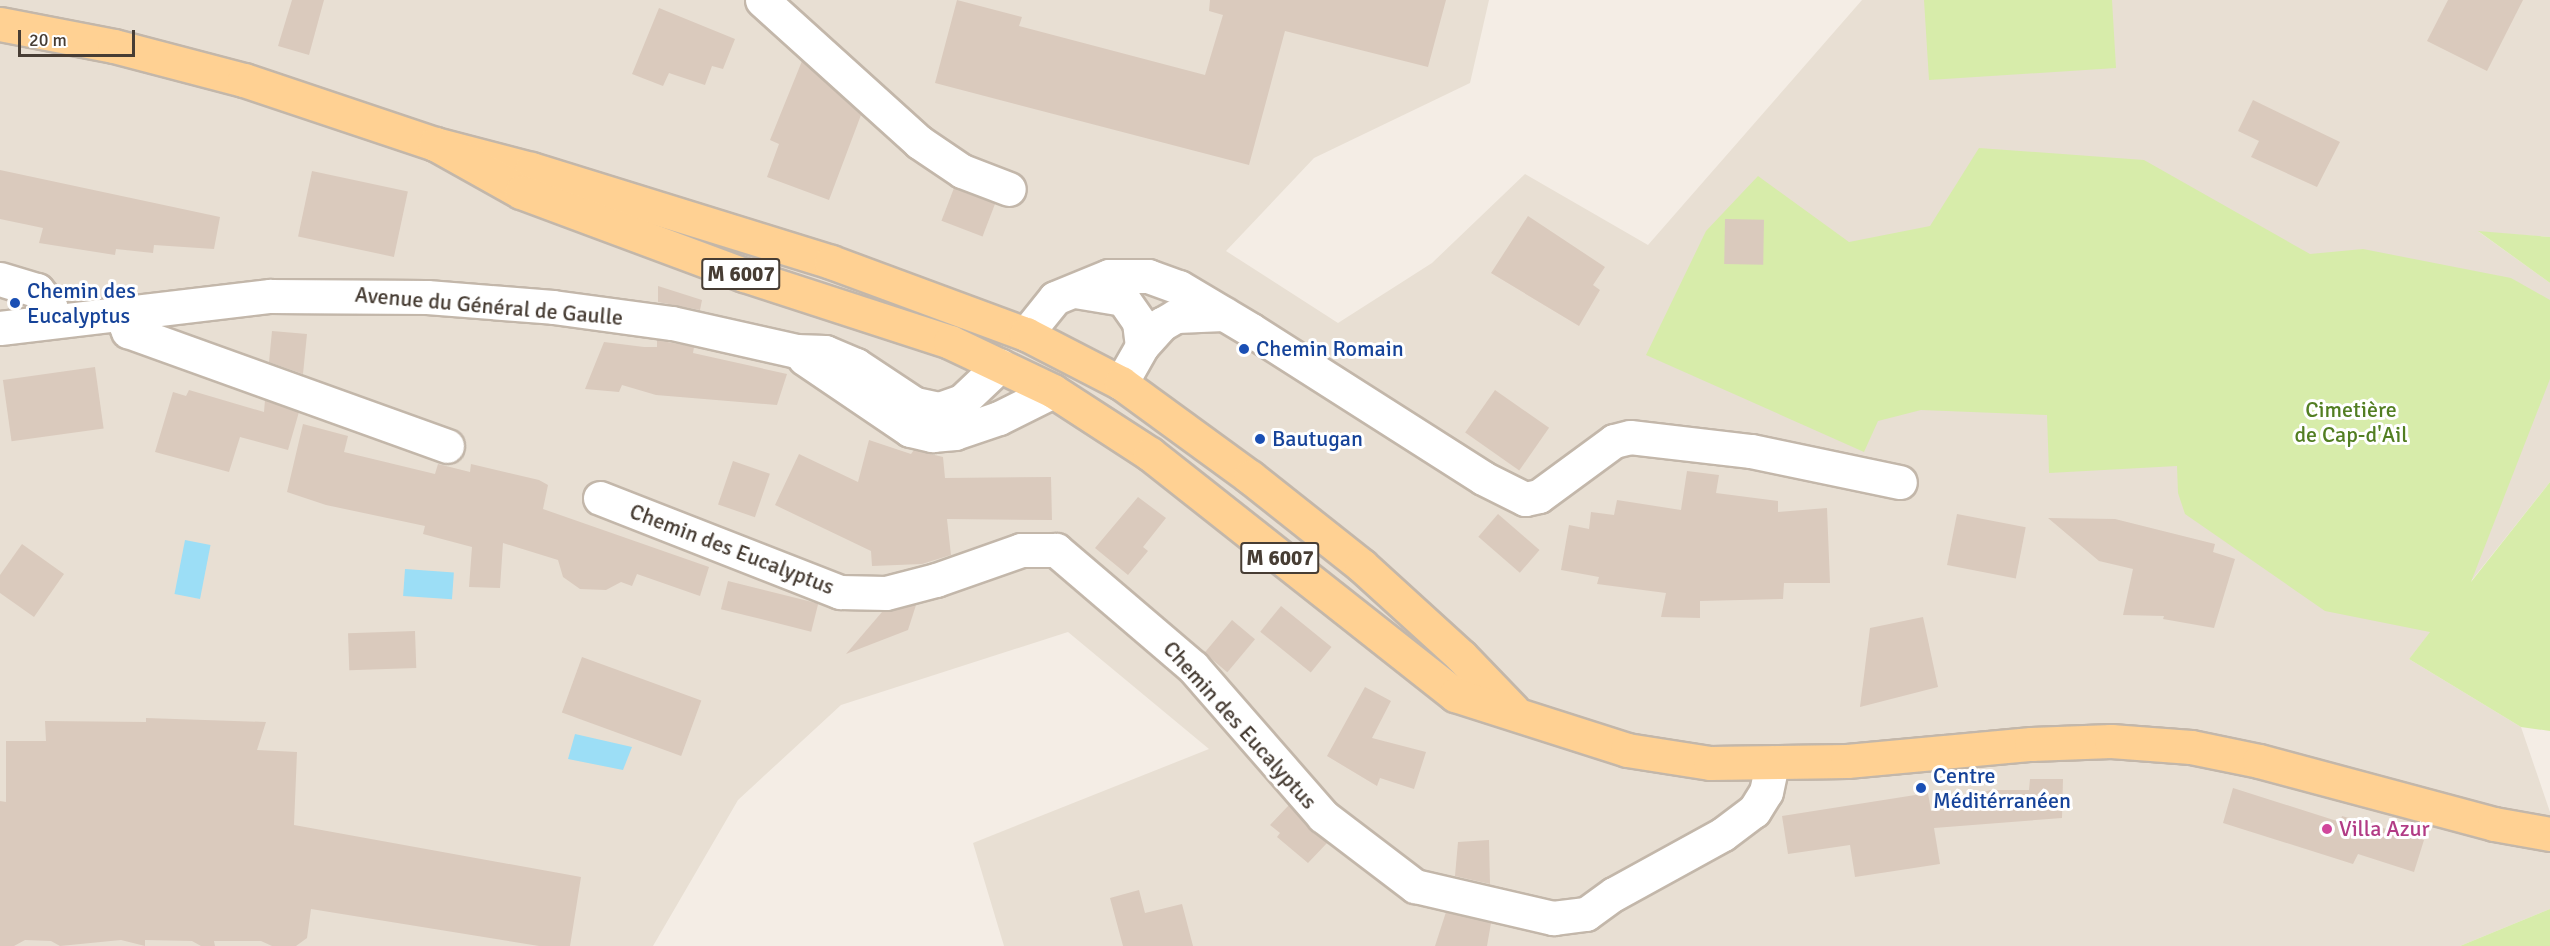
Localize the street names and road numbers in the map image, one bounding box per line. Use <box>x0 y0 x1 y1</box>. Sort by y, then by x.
road number: M 6007 <box>700 256 782 292</box>
street label: Avenue du Général de Gaulle <box>354 281 624 331</box>
street label: Chemin des Eucalyptus <box>626 498 838 600</box>
road number: M 6007 <box>1240 540 1320 576</box>
street label: Chemin des Eucalyptus <box>1158 636 1322 814</box>

